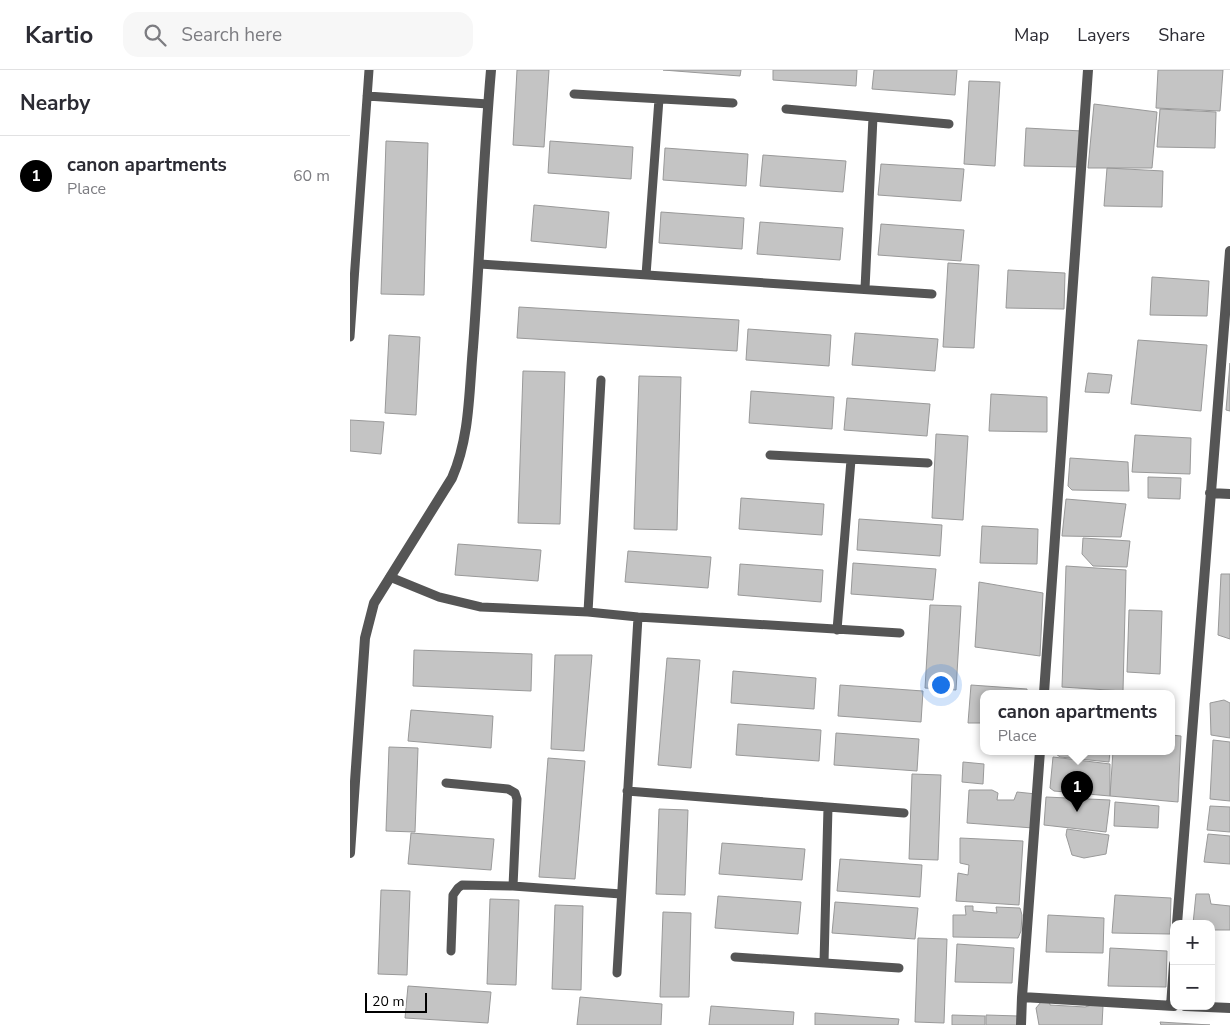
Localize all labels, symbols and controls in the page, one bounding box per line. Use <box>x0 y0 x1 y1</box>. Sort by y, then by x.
search box <box>123 12 473 57</box>
text: Kartio <box>25 19 93 51</box>
icon: search <box>141 21 169 49</box>
text: Search here <box>181 22 282 48</box>
text: Map <box>1014 23 1049 47</box>
text: Layers <box>1077 23 1130 47</box>
text: Share <box>1158 23 1205 47</box>
text: Nearby <box>20 89 90 117</box>
text: canon apartments <box>67 152 227 178</box>
text: 1 <box>31 165 41 187</box>
text: 60 m <box>293 165 330 187</box>
text: Place <box>67 178 106 200</box>
your location <box>928 672 954 698</box>
popup <box>980 690 1175 755</box>
text: canon apartments <box>998 699 1157 725</box>
text: Place <box>998 725 1037 747</box>
pin: 1 <box>1061 771 1093 812</box>
map controls <box>1170 920 1215 1010</box>
button: + <box>1170 920 1215 965</box>
button: − <box>1170 965 1215 1010</box>
scale bar <box>365 990 428 1013</box>
text: 20 m <box>372 992 404 1011</box>

